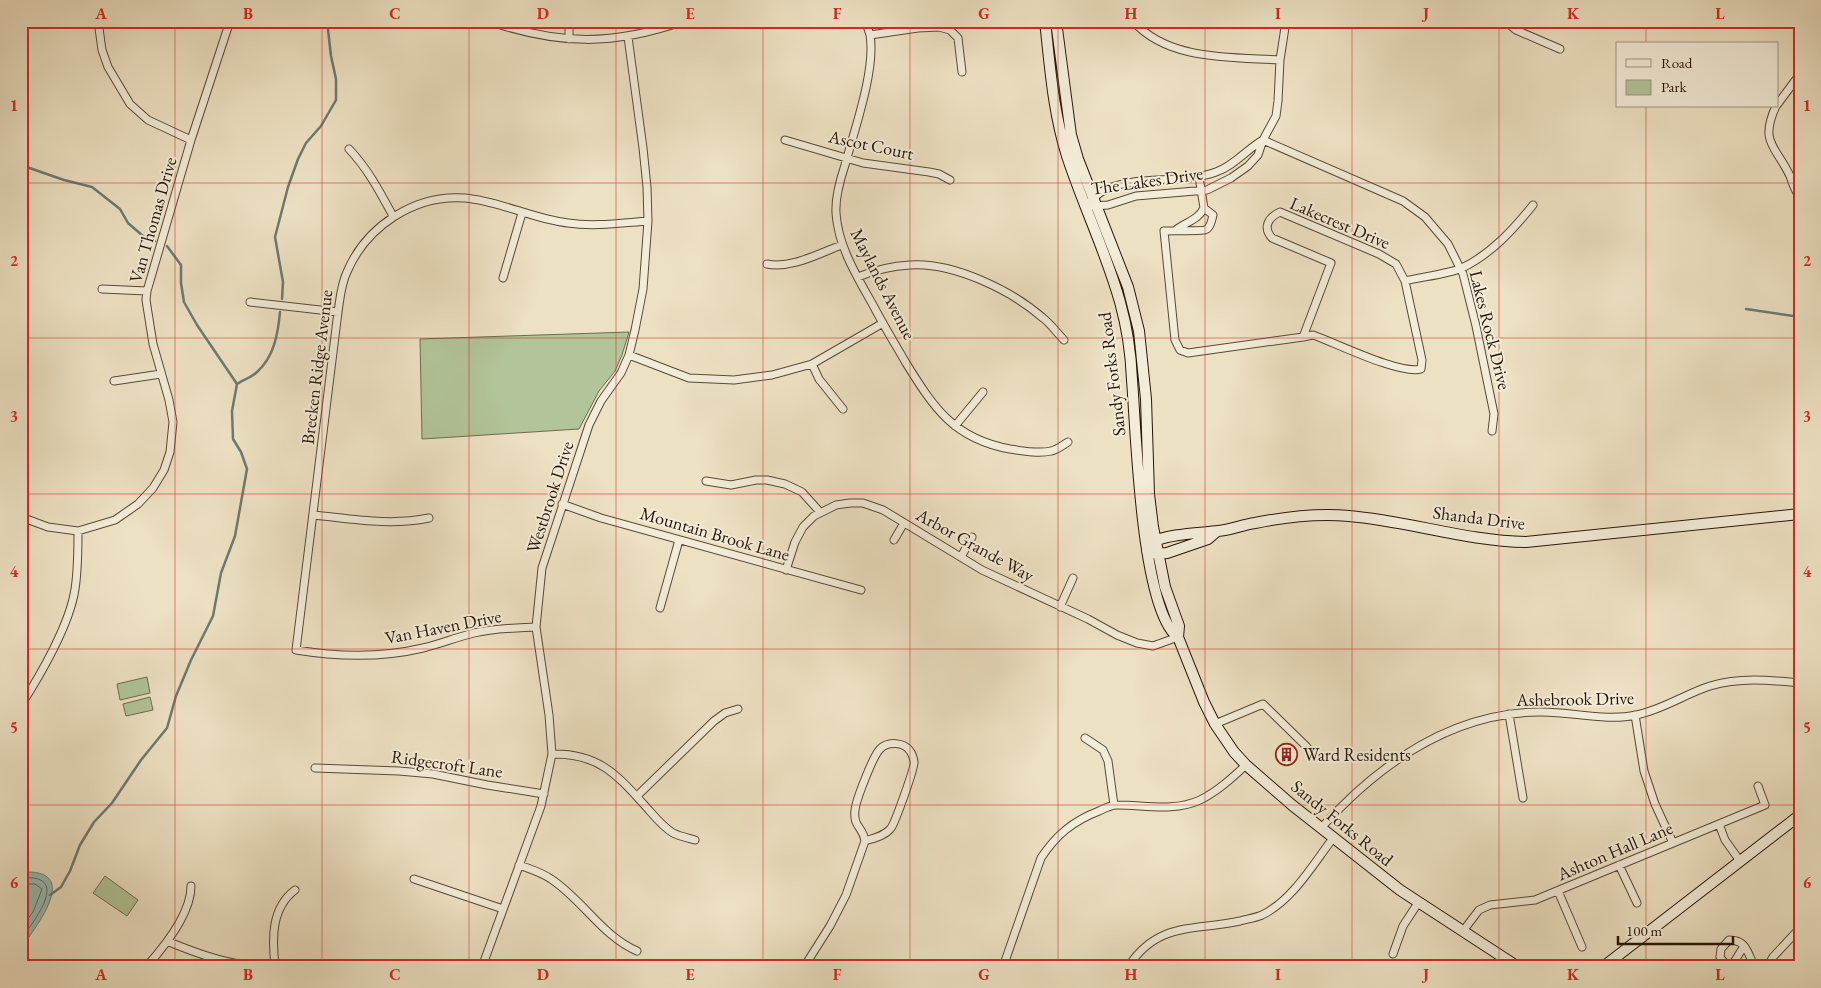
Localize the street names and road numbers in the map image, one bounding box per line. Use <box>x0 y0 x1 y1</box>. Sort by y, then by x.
street label: Ascot Court <box>826 124 916 165</box>
street label: Van Thomas Drive <box>124 154 181 285</box>
street label: The Lakes Drive <box>1089 161 1204 200</box>
street label: Lakecrest Drive <box>1287 191 1394 254</box>
street label: Maylands Avenue <box>846 224 921 343</box>
street label: Lakes Rock Drive <box>1465 268 1516 392</box>
street label: Brecken Ridge Avenue <box>296 288 337 446</box>
street label: Sandy Forks Road <box>1092 310 1131 437</box>
street label: Westbrook Drive <box>521 438 578 556</box>
street label: Shanda Drive <box>1432 500 1526 535</box>
street label: Mountain Brook Lane <box>638 501 793 566</box>
street label: Arbor Grande Way <box>911 502 1038 587</box>
street label: Van Haven Drive <box>383 604 503 649</box>
street label: Ashebrook Drive <box>1515 686 1634 711</box>
street label: Ridgecroft Lane <box>390 744 504 783</box>
street label: Sandy Forks Road <box>1287 774 1399 871</box>
street label: Ashton Hall Lane <box>1553 816 1676 886</box>

